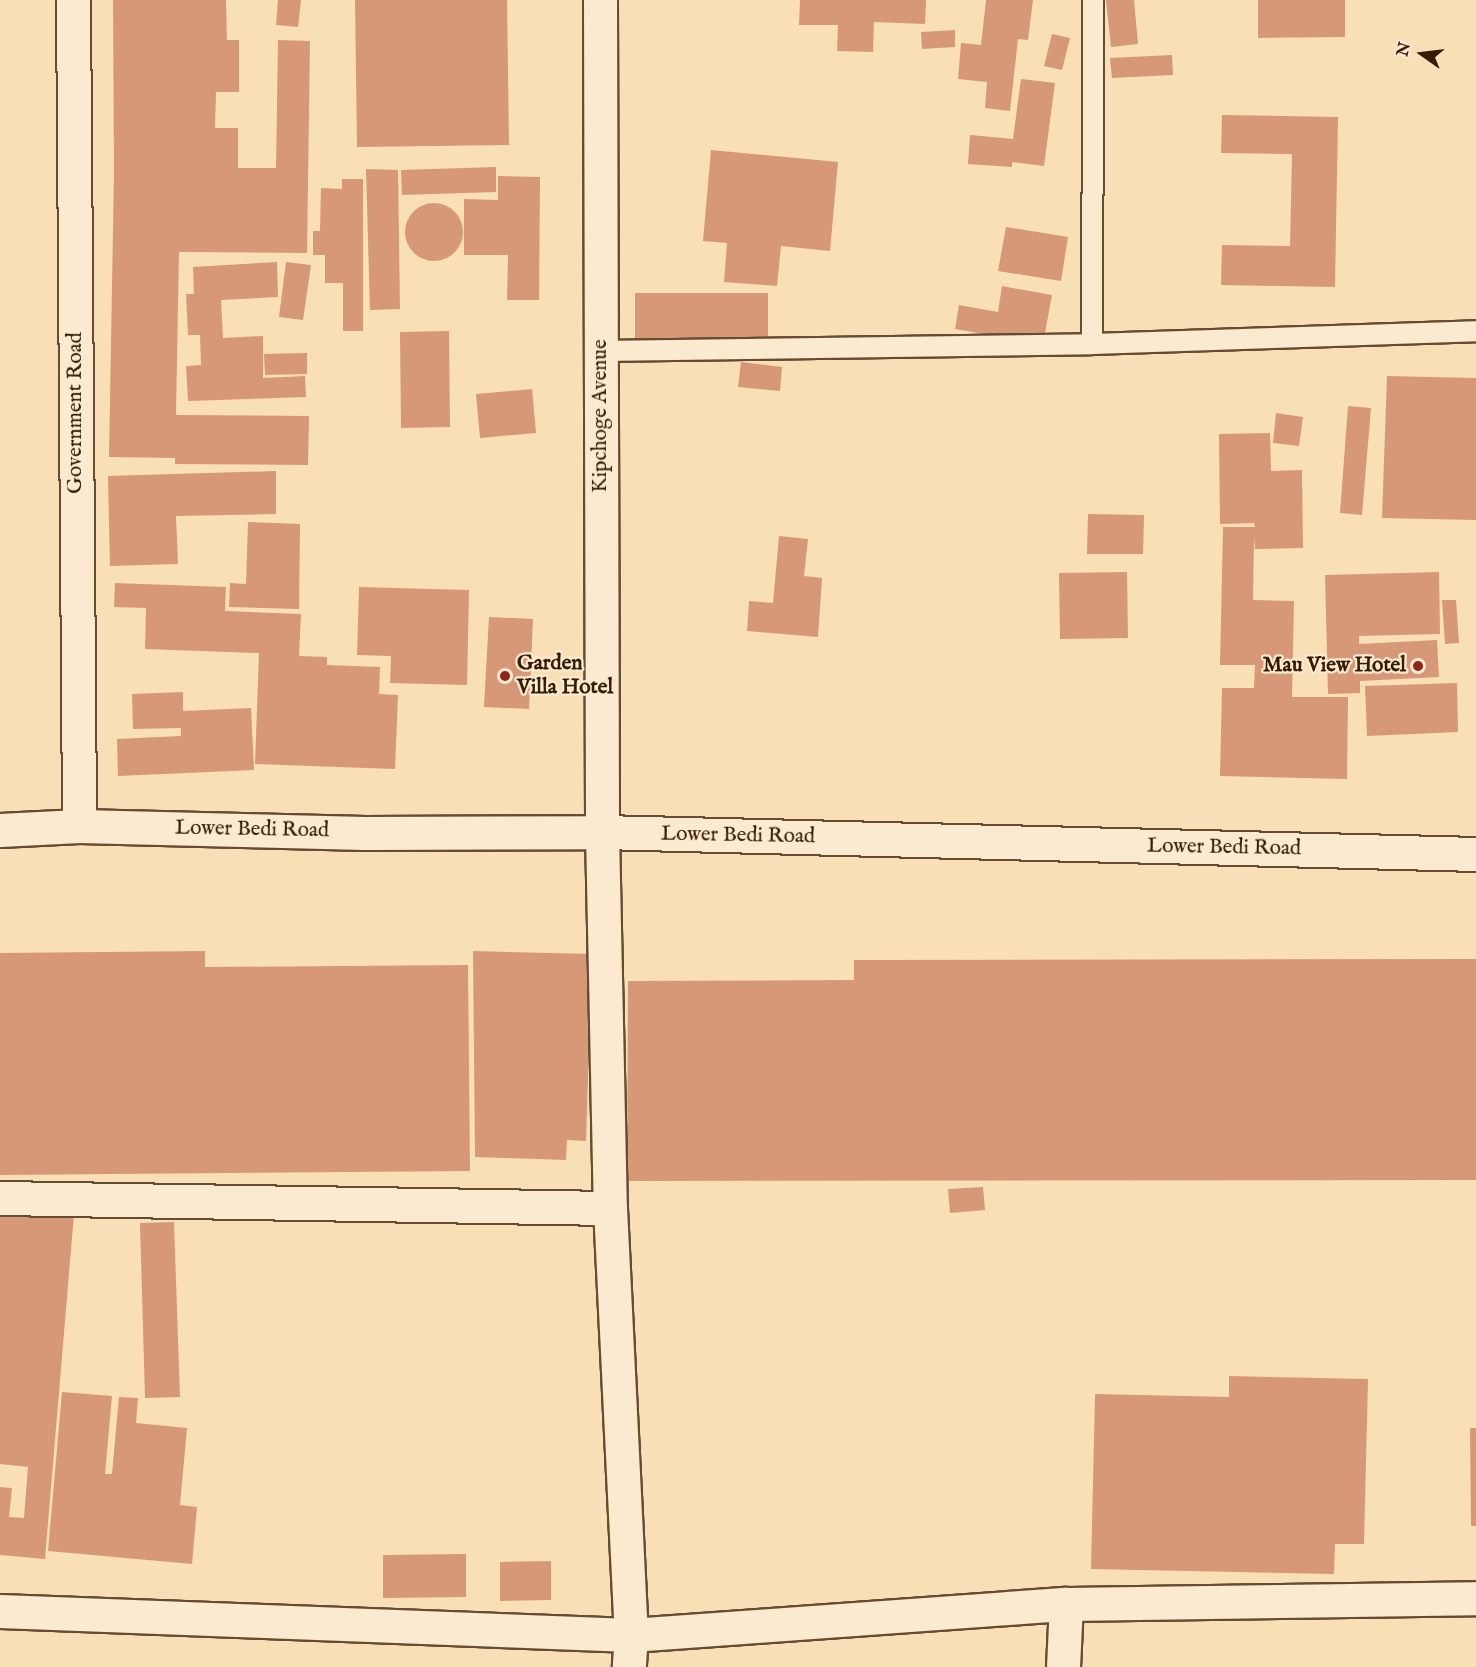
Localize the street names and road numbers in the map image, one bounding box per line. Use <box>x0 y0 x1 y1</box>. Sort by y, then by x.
street label: Government Road <box>63 332 89 494</box>
street label: Kipchoge Avenue <box>588 339 614 493</box>
street label: Lower Bedi Road <box>175 816 329 844</box>
street label: Lower Bedi Road <box>661 822 815 850</box>
street label: Lower Bedi Road <box>1147 834 1301 862</box>

